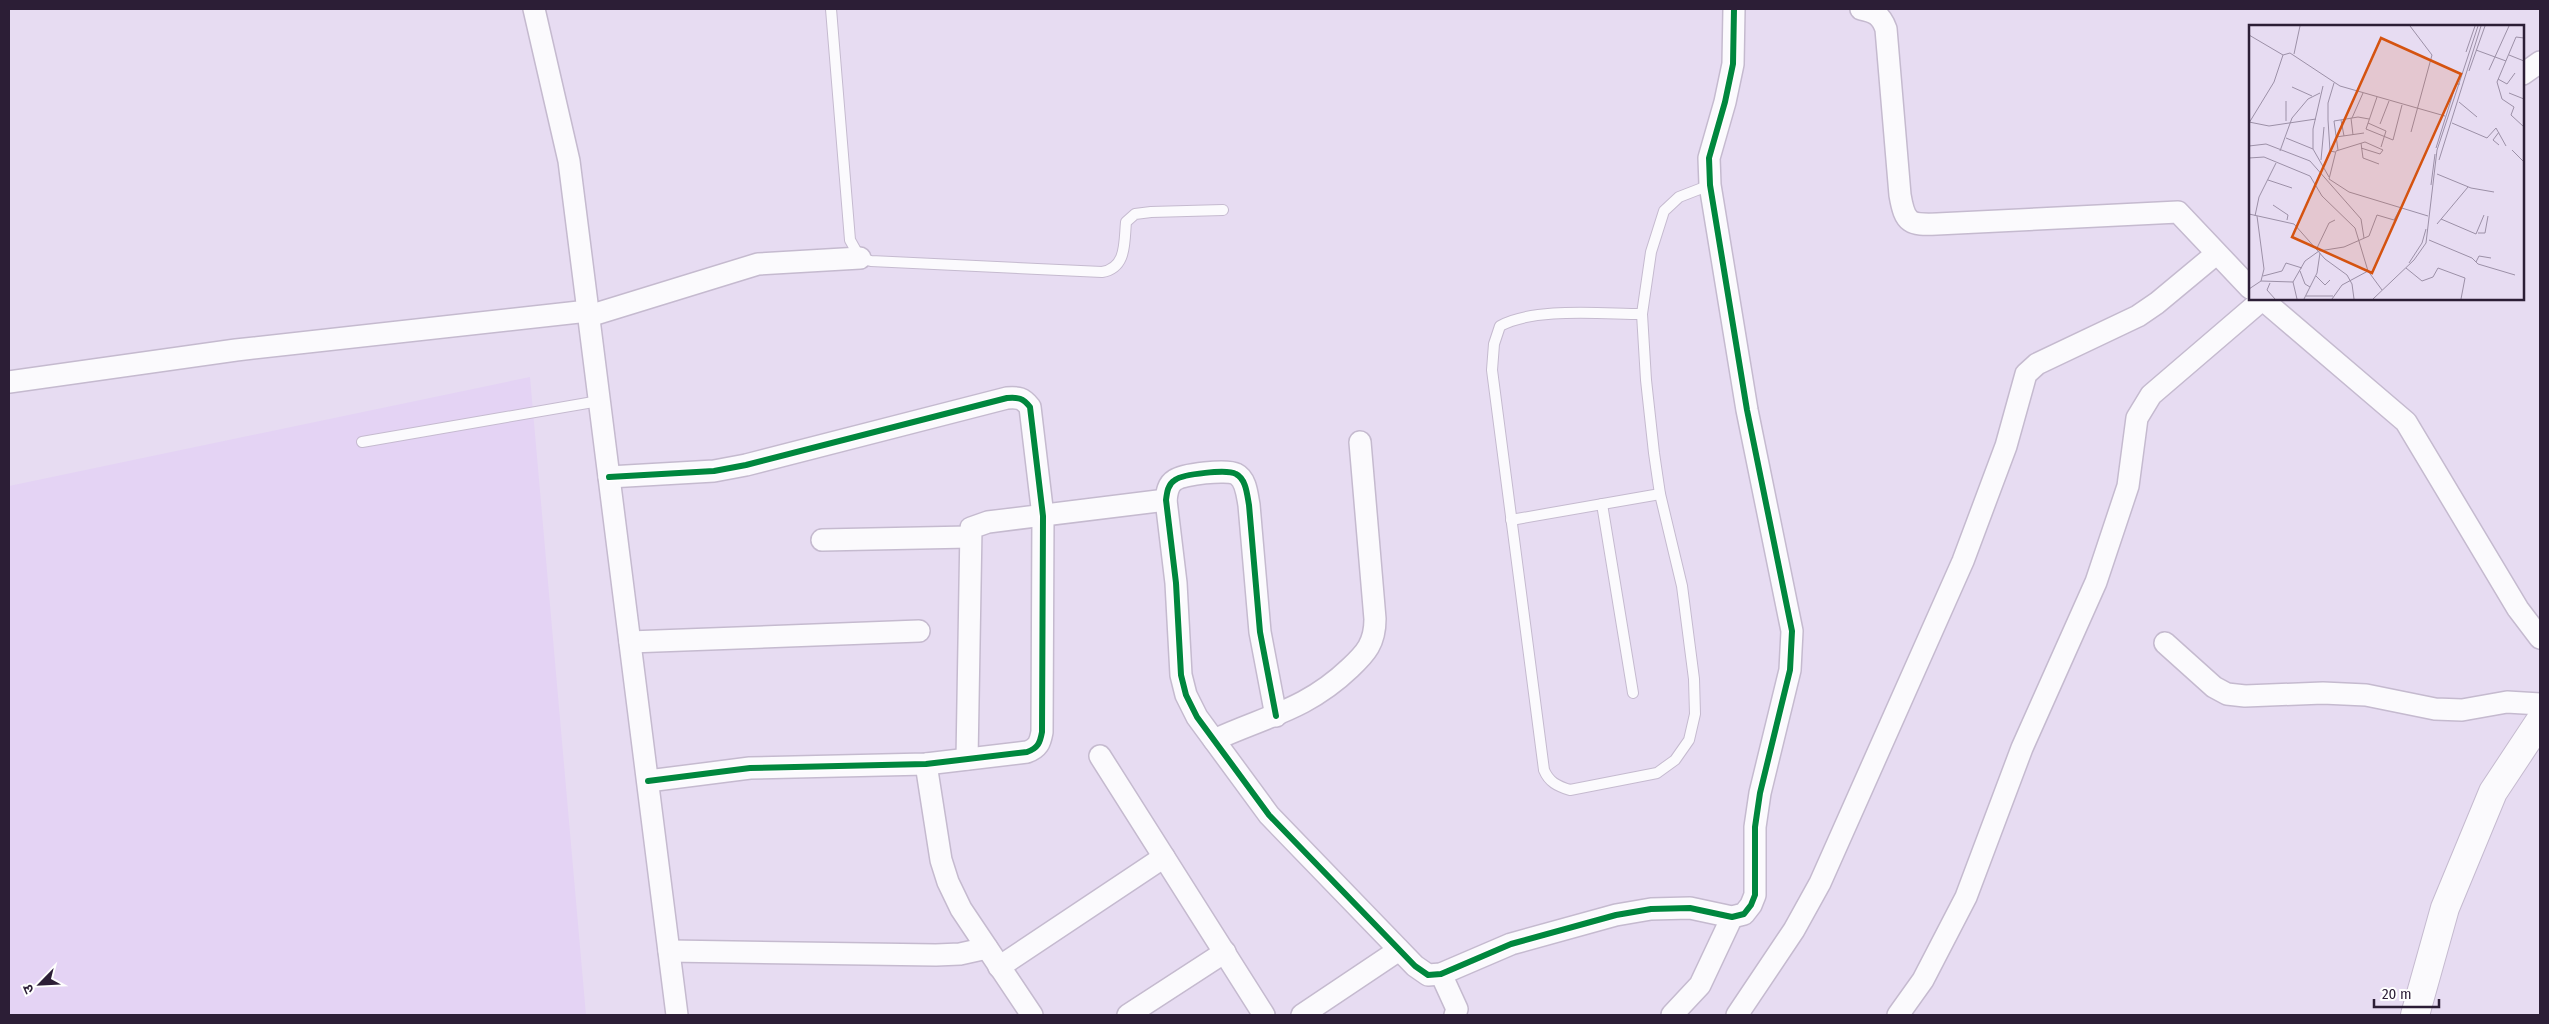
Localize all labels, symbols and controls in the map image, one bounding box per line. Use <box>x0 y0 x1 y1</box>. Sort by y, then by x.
inset map <box>2249 25 2524 300</box>
north arrow <box>15 959 65 1009</box>
scale bar <box>2374 976 2439 1008</box>
text: उ <box>19 981 38 996</box>
text: 20 m <box>2382 985 2412 1003</box>

